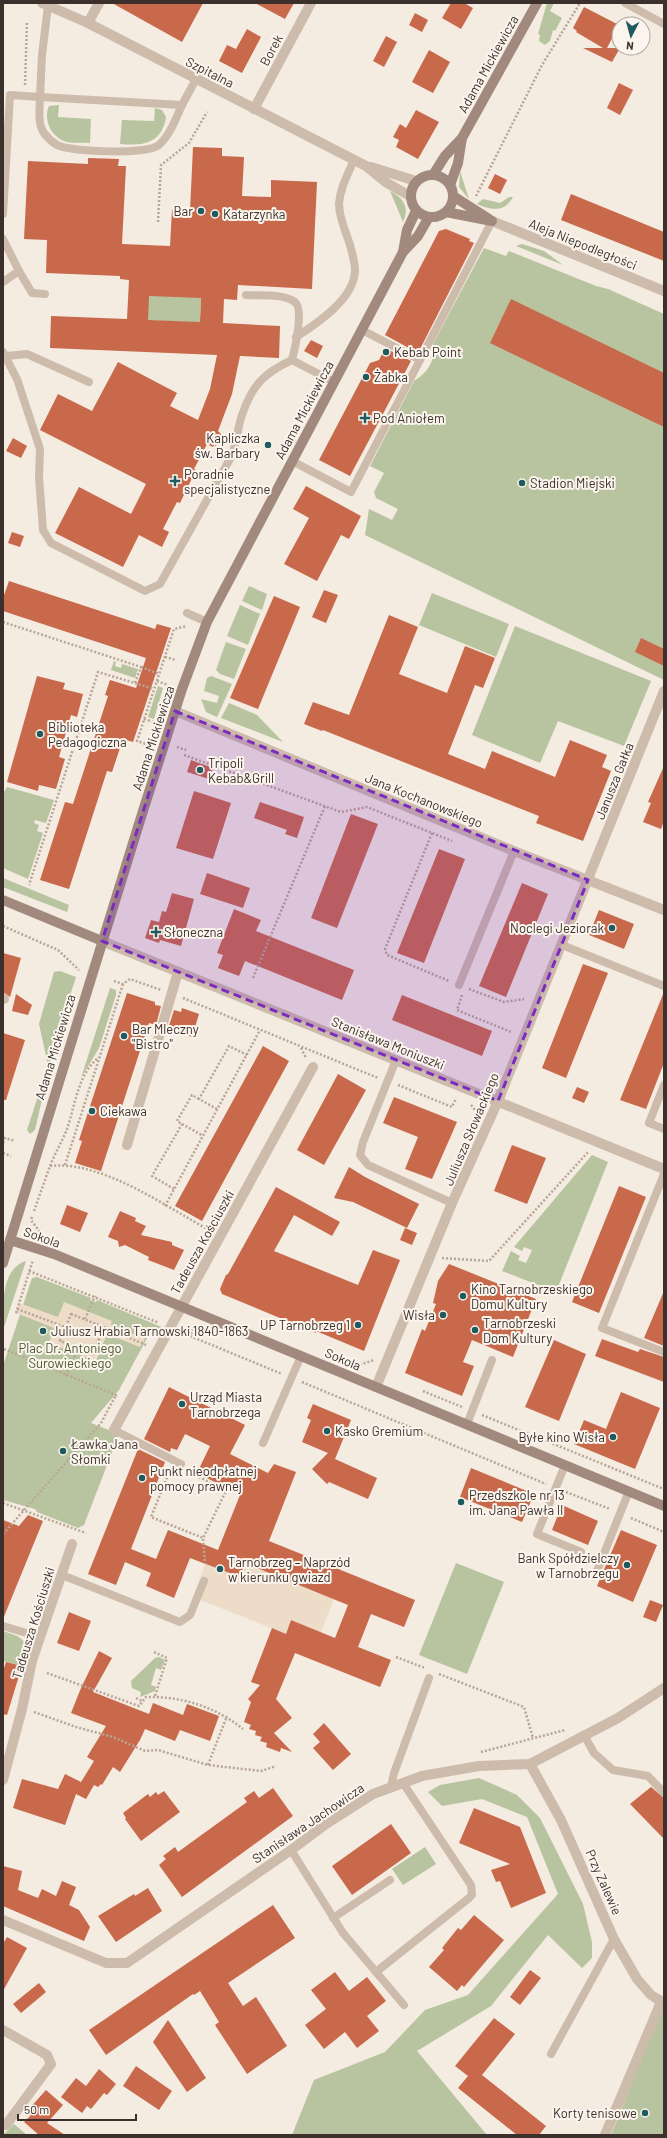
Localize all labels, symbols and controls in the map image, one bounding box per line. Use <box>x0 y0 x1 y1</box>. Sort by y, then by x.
street label: Adama Mickiewicza <box>454 12 522 116</box>
north arrow <box>611 16 651 56</box>
street label: Borek <box>256 31 286 68</box>
text: N <box>626 40 634 53</box>
street label: Szpitalna <box>183 53 237 91</box>
place label: Bar <box>174 203 193 219</box>
marker: Bar <box>196 206 206 216</box>
place label: Katarzynka <box>223 206 286 222</box>
marker: Katarzynka <box>210 209 220 219</box>
street label: Aleja Niepodległości <box>527 215 639 273</box>
place label: Kebab Point <box>394 344 462 360</box>
marker: Kebab Point <box>381 347 391 357</box>
street label: Adama Mickiewicza <box>271 358 337 462</box>
place label: Żabka <box>374 369 408 385</box>
marker: Żabka <box>361 372 371 382</box>
place label: Pod Aniołem <box>373 410 445 426</box>
marker: Pod Aniołem <box>360 413 370 423</box>
place label: Kapliczka św. Barbary <box>195 430 260 461</box>
marker: Kapliczka św. Barbary <box>263 440 273 450</box>
place label: Poradnie specjalistyczne <box>184 466 270 497</box>
marker: Poradnie specjalistyczne <box>169 475 181 487</box>
place label: Stadion Miejski <box>530 475 615 491</box>
marker: Stadion Miejski <box>517 478 527 488</box>
street label: Adama Mickiewicza <box>128 684 178 792</box>
place label: Biblioteka Pedagogiczna <box>48 719 127 750</box>
marker: Biblioteka Pedagogiczna <box>35 729 45 739</box>
street label: Janusza Gałka <box>591 740 637 822</box>
place label: Tripoli Kebab&Grill <box>208 755 274 786</box>
marker: Tripoli Kebab&Grill <box>195 765 205 775</box>
street label: Jana Kochanowskiego <box>363 769 485 831</box>
place label: Noclegi Jeziorak <box>510 920 604 936</box>
marker: Noclegi Jeziorak <box>607 923 617 933</box>
place label: Słoneczna <box>164 924 223 940</box>
marker: Słoneczna <box>151 927 161 937</box>
street label: Adama Mickiewicza <box>31 992 79 1102</box>
street label: Stanisława Moniuszki <box>329 1013 447 1073</box>
place label: Bar Mleczny "Bistro" <box>132 1021 199 1052</box>
marker: Bar Mleczny "Bistro" <box>119 1031 129 1041</box>
street label: Juliusza Słowackiego <box>440 1070 502 1188</box>
place label: Ciekawa <box>100 1103 147 1119</box>
marker: Ciekawa <box>87 1106 97 1116</box>
street label: Tadeusza Kościuszki <box>167 1187 237 1297</box>
street label: Sokola <box>22 1223 62 1251</box>
place label: Kino Tarnobrzeskiego Domu Kultury <box>471 1281 593 1312</box>
marker: Kino Tarnobrzeskiego Domu Kultury <box>458 1291 468 1301</box>
place label: Wisła <box>403 1307 435 1323</box>
marker: Wisła <box>438 1310 448 1320</box>
place label: Tarnobrzeski Dom Kultury <box>483 1315 556 1346</box>
place label: UP Tarnobrzeg 1 <box>260 1317 350 1333</box>
marker: UP Tarnobrzeg 1 <box>353 1320 363 1330</box>
place label: Juliusz Hrabia Tarnowski 1840-1863 <box>51 1323 249 1339</box>
marker: Tarnobrzeski Dom Kultury <box>470 1325 480 1335</box>
marker: Juliusz Hrabia Tarnowski 1840-1863 <box>38 1326 48 1336</box>
park label: Plac Dr. Antoniego Surowieckiego <box>18 1340 122 1371</box>
street label: Sokola <box>323 1344 363 1374</box>
place label: Urząd Miasta Tarnobrzega <box>190 1389 262 1420</box>
marker: Urząd Miasta Tarnobrzega <box>177 1399 187 1409</box>
place label: Kasko Gremium <box>335 1423 423 1439</box>
marker: Kasko Gremium <box>322 1426 332 1436</box>
place label: Byłe kino Wisła <box>518 1429 605 1445</box>
marker: Byłe kino Wisła <box>608 1432 618 1442</box>
place label: Ławka Jana Słomki <box>70 1436 138 1467</box>
marker: Ławka Jana Słomki <box>58 1446 68 1456</box>
place label: Punkt nieodpłatnej pomocy prawnej <box>150 1463 257 1494</box>
marker: Punkt nieodpłatnej pomocy prawnej <box>137 1473 147 1483</box>
place label: Przedszkole nr 13 im. Jana Pawła II <box>469 1487 565 1518</box>
marker: Przedszkole nr 13 im. Jana Pawła II <box>456 1497 466 1507</box>
place label: Bank Spółdzielczy w Tarnobrzegu <box>517 1550 619 1581</box>
place label: Tarnobrzeg – Naprzód w kierunku gwiazd <box>228 1554 350 1585</box>
marker: Bank Spółdzielczy w Tarnobrzegu <box>622 1560 632 1570</box>
marker: Tarnobrzeg – Naprzód w kierunku gwiazd <box>215 1564 225 1574</box>
street label: Tadeusza Kościuszki <box>8 1565 58 1681</box>
street label: Stanisława Jachowicza <box>249 1780 367 1866</box>
street label: Przy Zalewie <box>582 1847 626 1917</box>
scale bar <box>18 2096 136 2122</box>
text: 50 m <box>24 2102 49 2116</box>
place label: Korty tenisowe <box>553 2105 637 2121</box>
marker: Korty tenisowe <box>640 2108 650 2118</box>

